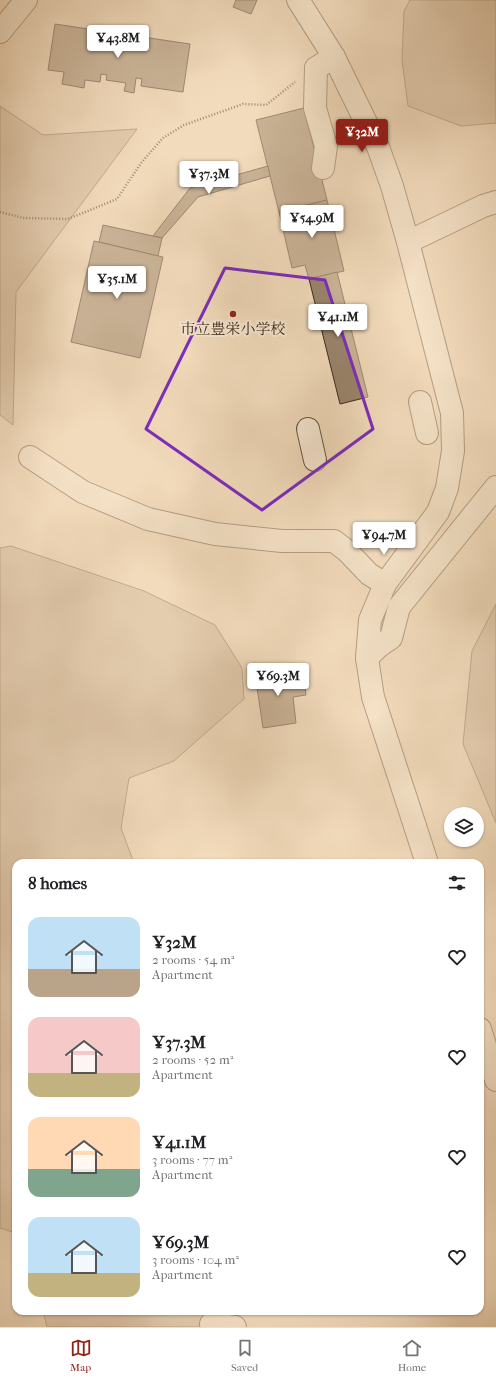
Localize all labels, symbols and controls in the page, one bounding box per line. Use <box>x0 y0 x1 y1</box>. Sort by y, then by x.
pin: ¥43.8M <box>85 25 151 59</box>
text: ¥43.8M <box>96 30 140 45</box>
pin: ¥32M <box>338 119 386 153</box>
text: ¥32M <box>345 124 379 139</box>
pin: ¥37.3M <box>176 161 242 195</box>
text: ¥37.3M <box>188 166 230 181</box>
pin: ¥54.9M <box>279 205 345 239</box>
text: ¥54.9M <box>290 210 334 225</box>
pin: ¥35.1M <box>84 266 150 300</box>
text: ¥35.1M <box>97 271 137 286</box>
pin: ¥41.1M <box>305 304 371 338</box>
marker: 市立豊栄小学校 <box>228 309 238 319</box>
text: ¥41.1M <box>317 309 359 324</box>
place label: 市立豊栄小学校 <box>180 320 286 338</box>
pin: ¥94.7M <box>351 522 417 556</box>
text: ¥94.7M <box>362 527 406 542</box>
pin: ¥69.3M <box>245 663 311 697</box>
text: ¥69.3M <box>256 668 300 683</box>
map controls <box>444 807 484 847</box>
button: layers <box>444 807 484 847</box>
icon: filters <box>446 872 468 894</box>
text: 8 homes <box>28 873 87 893</box>
text: ¥32M <box>152 932 196 952</box>
icon: home <box>60 933 108 981</box>
icon: heart <box>446 946 468 968</box>
text: 2 rooms · 54 m² <box>152 952 234 967</box>
text: Apartment <box>152 967 213 982</box>
text: ¥37.3M <box>152 1032 206 1052</box>
icon: home <box>60 1033 108 1081</box>
icon: heart <box>446 1046 468 1068</box>
text: 2 rooms · 52 m² <box>152 1052 233 1067</box>
text: Apartment <box>152 1067 213 1082</box>
text: ¥41.1M <box>152 1132 206 1152</box>
icon: home <box>60 1133 108 1181</box>
icon: heart <box>446 1146 468 1168</box>
text: 3 rooms · 77 m² <box>152 1152 232 1167</box>
text: Apartment <box>152 1167 213 1182</box>
text: ¥69.3M <box>152 1232 209 1252</box>
icon: home <box>60 1233 108 1281</box>
icon: heart <box>446 1246 468 1268</box>
text: 3 rooms · 104 m² <box>152 1252 239 1267</box>
text: Apartment <box>152 1267 213 1282</box>
tab: Map <box>70 1337 92 1374</box>
tab: Saved <box>231 1337 258 1374</box>
tab: Home <box>398 1337 426 1374</box>

